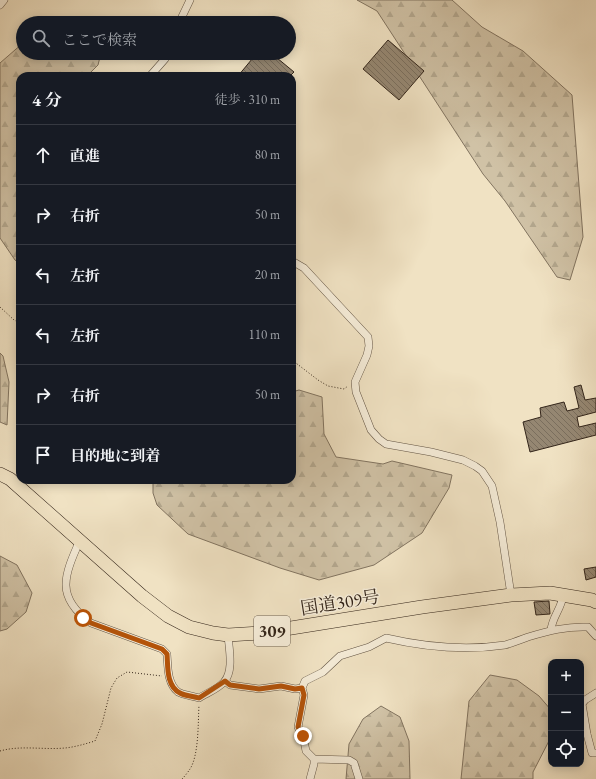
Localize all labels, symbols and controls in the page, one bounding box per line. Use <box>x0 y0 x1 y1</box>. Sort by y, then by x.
search box <box>16 16 296 60</box>
icon: search <box>30 27 52 49</box>
text: ここで検索 <box>62 30 137 49</box>
text: 4 分 <box>32 89 62 111</box>
text: 徒歩 · 310 m <box>215 91 280 108</box>
icon: ahead <box>32 144 54 166</box>
text: 直進 <box>70 146 100 165</box>
text: 80 m <box>255 146 280 163</box>
icon: right <box>32 204 54 226</box>
text: 右折 <box>70 206 100 225</box>
text: 50 m <box>255 206 280 223</box>
icon: left <box>32 264 54 286</box>
text: 左折 <box>70 266 100 285</box>
text: 20 m <box>255 266 280 283</box>
icon: left <box>32 324 54 346</box>
text: 左折 <box>70 326 100 345</box>
text: 110 m <box>249 326 280 343</box>
icon: right <box>32 384 54 406</box>
text: 右折 <box>70 386 100 405</box>
text: 50 m <box>255 386 280 403</box>
icon: arrive <box>32 444 54 466</box>
text: 目的地に到着 <box>70 446 160 465</box>
street label: 国道309号 <box>299 584 381 620</box>
route start <box>74 609 92 627</box>
road number: 309 <box>254 616 290 646</box>
map controls <box>548 659 584 767</box>
button: + <box>548 659 584 695</box>
button: − <box>548 695 584 731</box>
route end <box>294 727 312 745</box>
button: locate <box>548 731 584 767</box>

